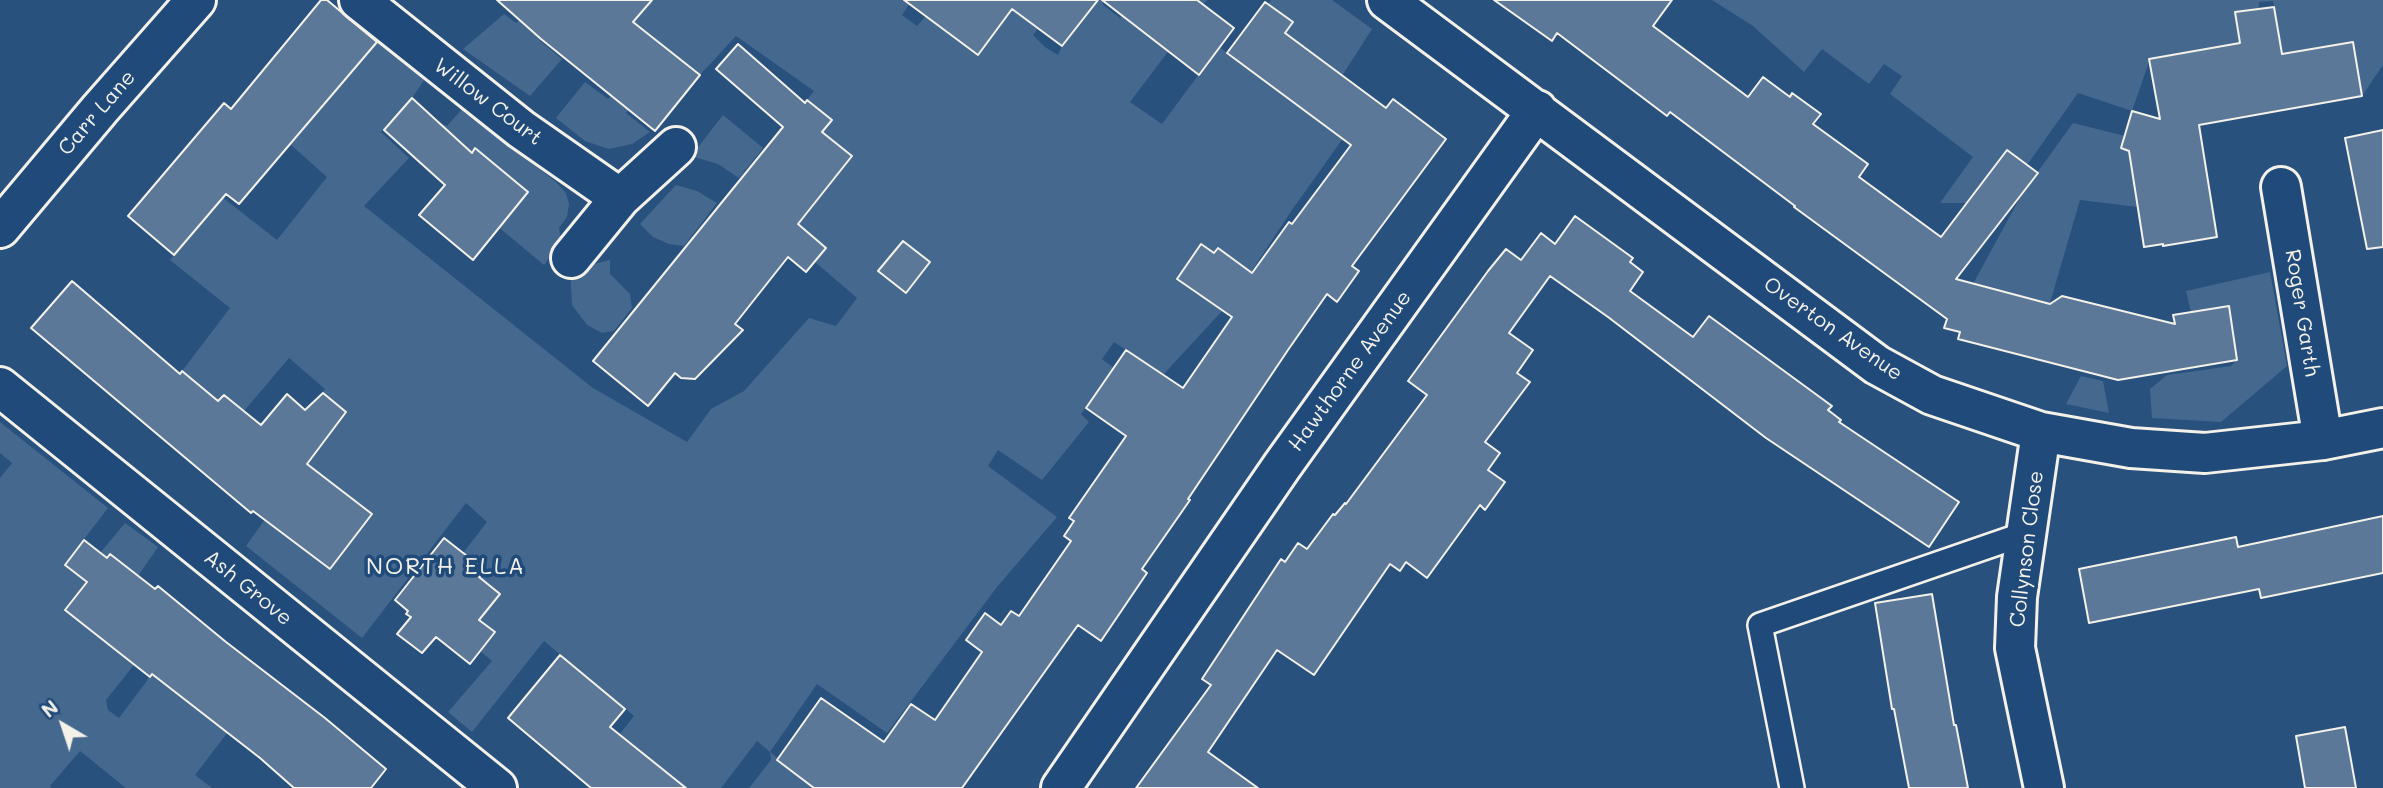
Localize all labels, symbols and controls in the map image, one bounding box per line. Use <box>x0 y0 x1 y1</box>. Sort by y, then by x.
street label: Willow Court <box>429 53 547 151</box>
street label: Carr Lane <box>53 65 141 161</box>
street label: Roger Garth <box>2279 248 2325 378</box>
street label: Overton Avenue <box>1759 272 1907 386</box>
street label: Hawthorne Avenue <box>1283 286 1417 456</box>
street label: Collynson Close <box>2005 469 2049 629</box>
street label: Ash Grove <box>199 545 297 631</box>
district label: NORTH ELLA <box>367 553 525 581</box>
north arrow <box>28 690 98 760</box>
text: N <box>36 694 63 723</box>

